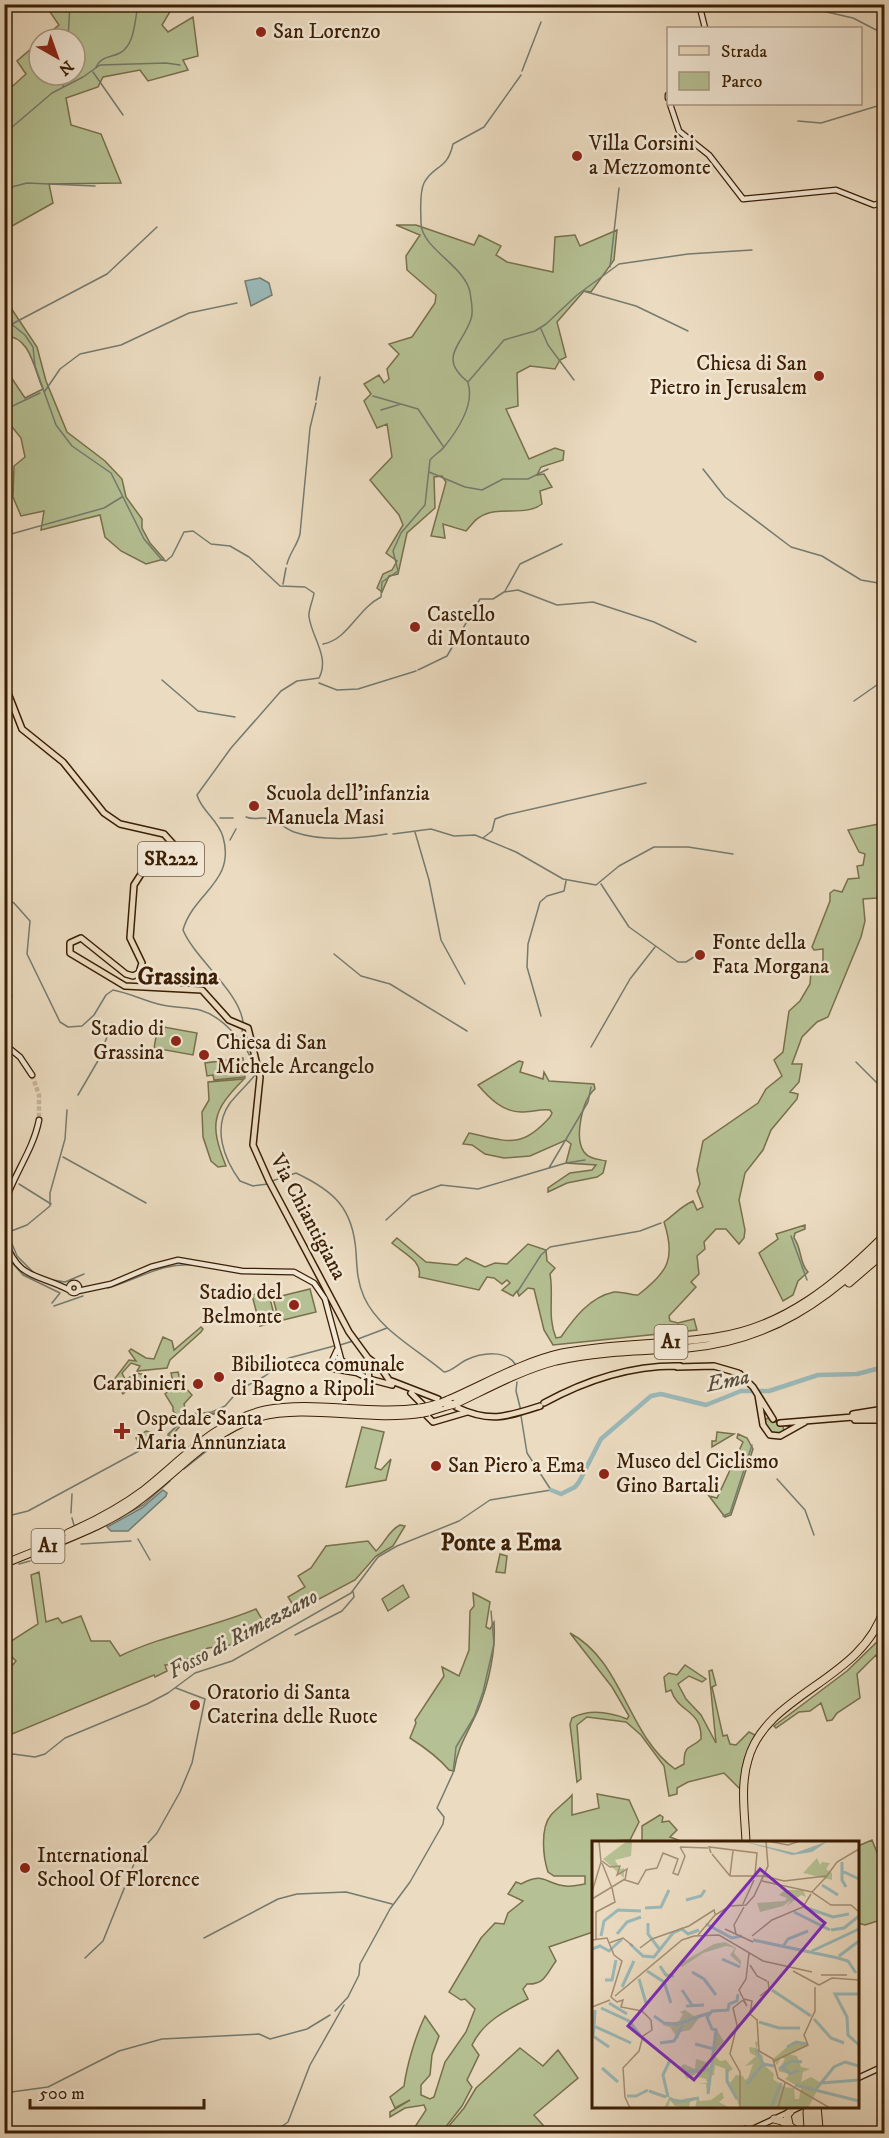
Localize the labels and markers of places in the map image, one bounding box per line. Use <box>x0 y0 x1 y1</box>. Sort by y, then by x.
place label: San Lorenzo <box>273 19 380 45</box>
marker: San Lorenzo <box>254 25 268 39</box>
place label: Villa Corsini a Mezzomonte <box>588 131 711 181</box>
marker: Villa Corsini a Mezzomonte <box>570 149 584 163</box>
place label: Chiesa di San Pietro in Jerusalem <box>649 351 807 401</box>
marker: Chiesa di San Pietro in Jerusalem <box>812 369 826 383</box>
place label: Castello di Montauto <box>427 602 530 652</box>
marker: Castello di Montauto <box>408 620 422 634</box>
place label: Scuola dell'infanzia Manuela Masi <box>266 781 430 831</box>
marker: Scuola dell'infanzia Manuela Masi <box>247 799 261 813</box>
place label: Fonte della Fata Morgana <box>712 930 829 980</box>
marker: Fonte della Fata Morgana <box>693 948 707 962</box>
place label: Stadio di Grassina <box>91 1016 164 1066</box>
place label: Chiesa di San Michele Arcangelo <box>216 1030 374 1080</box>
marker: Stadio di Grassina <box>169 1034 183 1048</box>
marker: Chiesa di San Michele Arcangelo <box>197 1048 211 1062</box>
place label: Stadio del Belmonte <box>199 1280 283 1330</box>
marker: Stadio del Belmonte <box>287 1298 301 1312</box>
place label: Bibilioteca comunale di Bagno a Ripoli <box>231 1352 405 1402</box>
marker: Bibilioteca comunale di Bagno a Ripoli <box>212 1370 226 1384</box>
place label: Carabinieri <box>93 1371 186 1397</box>
marker: Carabinieri <box>191 1377 205 1391</box>
place label: Ospedale Santa Maria Annunziata <box>136 1406 286 1456</box>
marker: Ospedale Santa Maria Annunziata <box>113 1422 131 1440</box>
place label: Museo del Ciclismo Gino Bartali <box>616 1449 778 1499</box>
place label: San Piero a Ema <box>448 1453 585 1479</box>
marker: San Piero a Ema <box>429 1459 443 1473</box>
marker: Museo del Ciclismo Gino Bartali <box>597 1467 611 1481</box>
place label: Oratorio di Santa Caterina delle Ruote <box>207 1680 378 1730</box>
marker: Oratorio di Santa Caterina delle Ruote <box>188 1698 202 1712</box>
place label: International School Of Florence <box>37 1843 200 1893</box>
marker: International School Of Florence <box>18 1861 32 1875</box>

